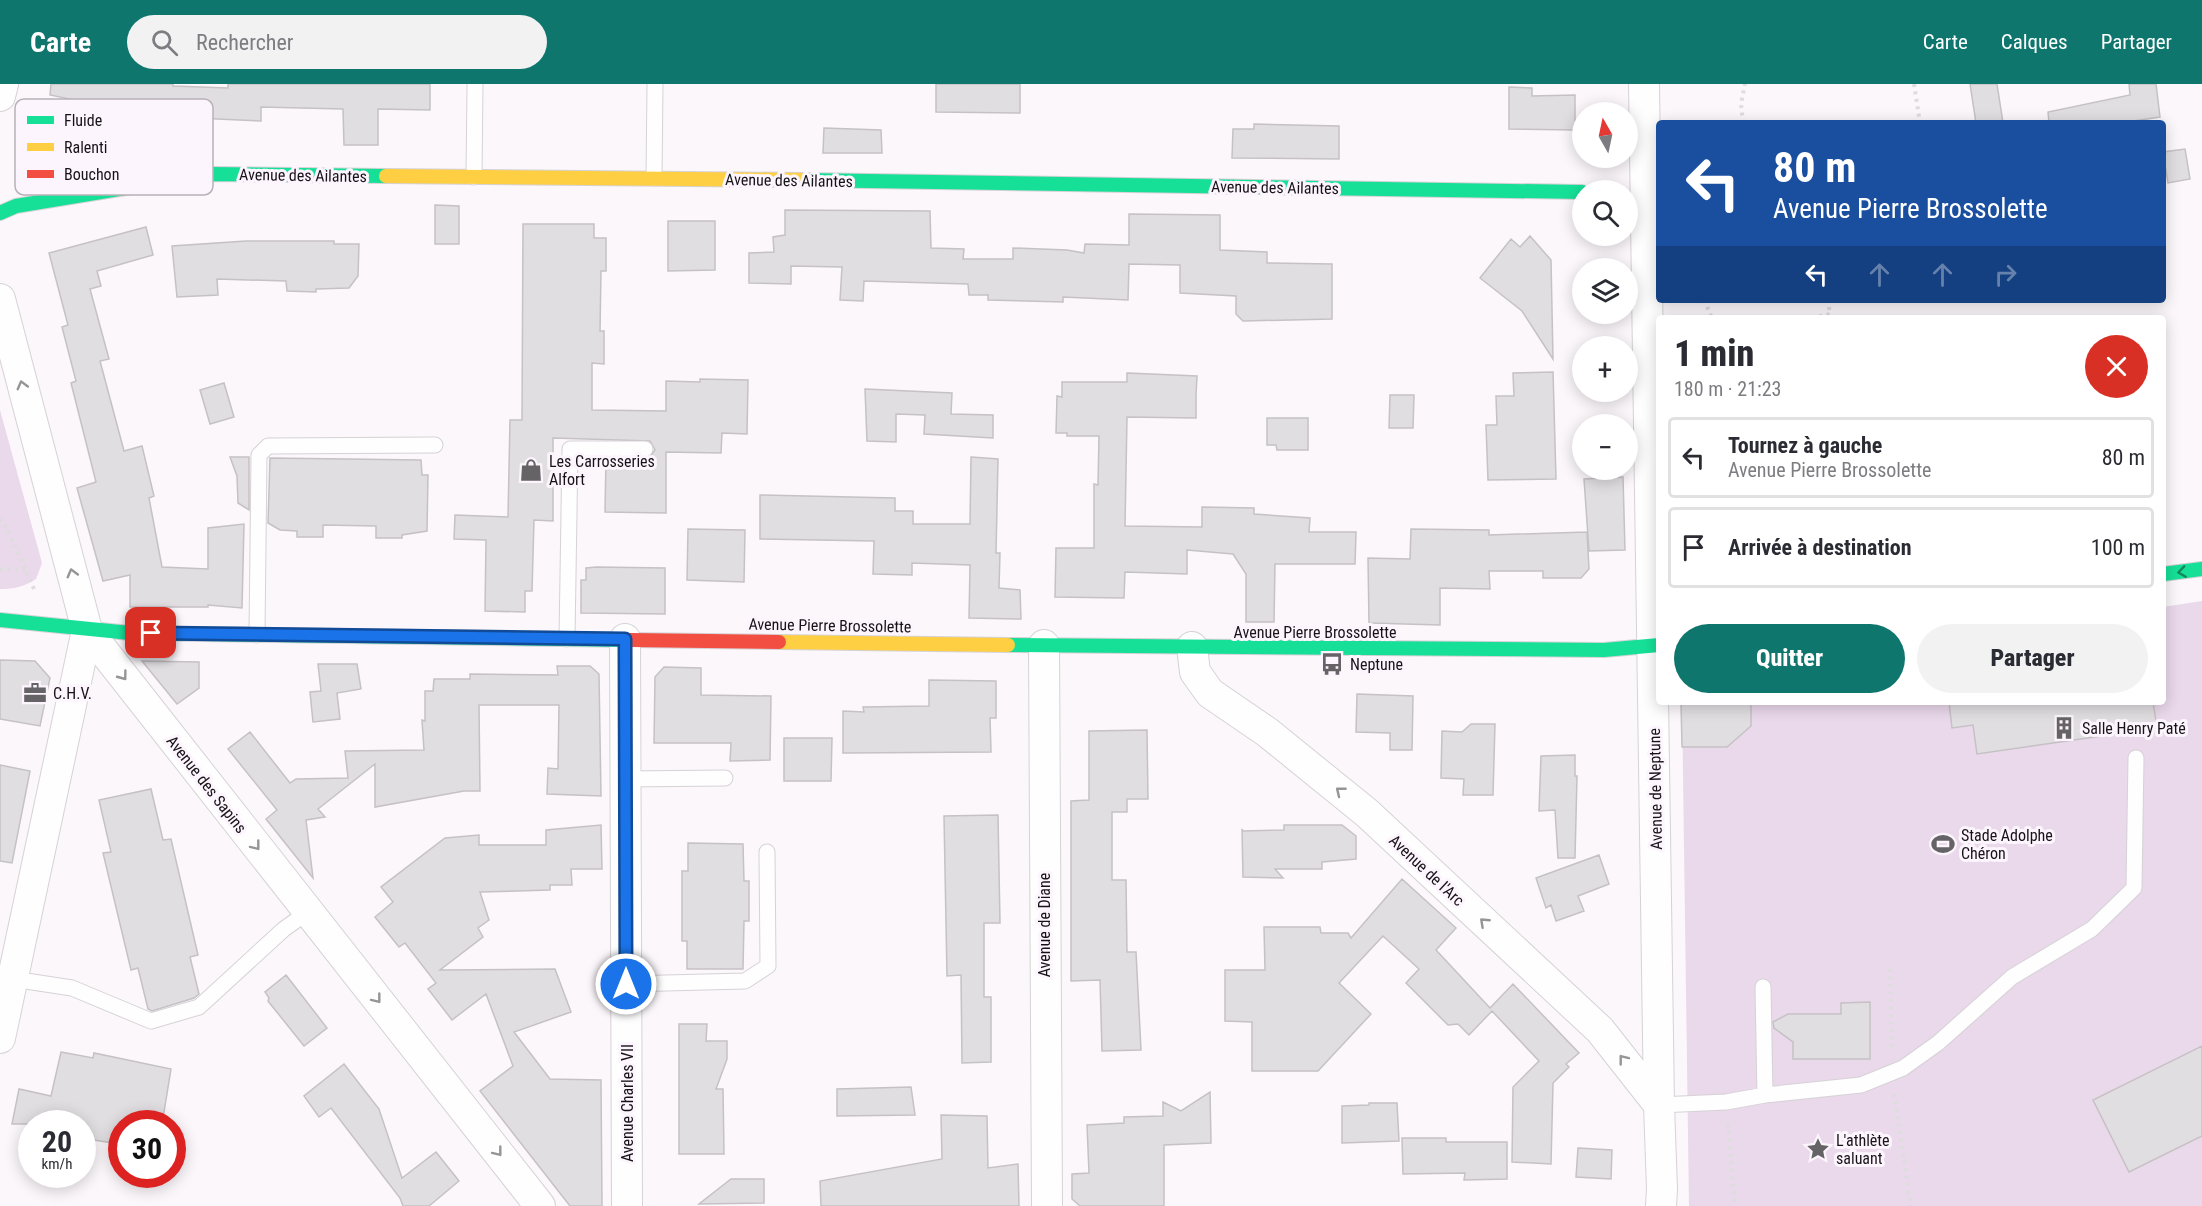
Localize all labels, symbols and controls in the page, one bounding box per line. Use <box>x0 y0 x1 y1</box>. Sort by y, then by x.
search box <box>127 15 547 69</box>
text: Carte <box>30 26 91 59</box>
icon: search <box>148 26 181 59</box>
text: Rechercher <box>196 30 293 55</box>
text: Carte <box>1923 30 1968 54</box>
text: Calques <box>2001 30 2068 54</box>
text: Partager <box>2101 30 2172 54</box>
legend <box>15 99 213 195</box>
north arrow <box>1572 102 1638 168</box>
map controls <box>1572 102 1638 480</box>
text: Fluide <box>64 111 102 130</box>
text: Ralenti <box>64 138 107 157</box>
text: 80 m <box>1773 143 1856 192</box>
icon: left <box>1674 144 1752 222</box>
text: Bouchon <box>64 165 119 184</box>
street label: Avenue des Ailantes <box>239 165 367 186</box>
street label: Avenue des Ailantes <box>725 170 853 191</box>
street label: Avenue des Ailantes <box>1211 177 1339 198</box>
button: search <box>1572 180 1638 246</box>
text: Avenue Pierre Brossolette <box>1773 193 2048 225</box>
button: layers <box>1572 258 1638 324</box>
icon: left <box>1800 258 1833 291</box>
icon: ahead <box>1863 258 1896 291</box>
icon: ahead <box>1926 258 1959 291</box>
icon: right <box>1989 258 2022 291</box>
text: 1 min <box>1674 333 1754 375</box>
button: close <box>2085 335 2148 398</box>
button: + <box>1572 336 1638 402</box>
text: 180 m · 21:23 <box>1674 377 1781 401</box>
one-way arrow <box>17 380 30 390</box>
button: − <box>1572 414 1638 480</box>
text: Tournez à gauche <box>1728 433 1882 458</box>
icon: left <box>1677 441 1710 474</box>
text: 80 m <box>2102 445 2145 470</box>
place label: Les Carrosseries Alfort <box>549 452 655 489</box>
shop icon: Les Carrosseries Alfort <box>518 457 544 483</box>
text: Avenue Pierre Brossolette <box>1728 458 1932 482</box>
icon: arrive <box>1677 531 1710 564</box>
text: Arrivée à destination <box>1728 535 1912 560</box>
text: 100 m <box>2091 535 2145 560</box>
one-way arrow <box>2178 565 2187 577</box>
one-way arrow <box>66 568 79 578</box>
pin <box>125 607 176 658</box>
street label: Avenue Pierre Brossolette <box>748 615 912 636</box>
icon: arrive <box>134 616 167 649</box>
street label: Avenue Pierre Brossolette <box>1234 623 1396 642</box>
button: Quitter <box>1674 624 1905 693</box>
button: Partager <box>1917 624 2148 693</box>
bus stop icon: Neptune <box>1319 651 1345 677</box>
place label: Neptune <box>1350 655 1403 674</box>
one-way arrow <box>115 670 126 681</box>
office icon: C.H.V. <box>22 680 48 706</box>
place label: C.H.V. <box>53 684 92 703</box>
building icon: Salle Henry Paté <box>2051 715 2077 741</box>
place label: Salle Henry Paté <box>2082 719 2186 738</box>
street label: Avenue de Neptune <box>1645 728 1666 850</box>
street label: Avenue des Sapins <box>163 732 251 837</box>
one-way arrow <box>1336 788 1347 799</box>
place label: Stade Adolphe Chéron <box>1961 826 2053 863</box>
street label: Avenue de l'Arc <box>1385 831 1468 910</box>
sports icon: Stade Adolphe Chéron <box>1930 831 1956 857</box>
one-way arrow <box>249 839 260 850</box>
street label: Avenue de Diane <box>1035 873 1054 977</box>
one-way arrow <box>1480 918 1491 929</box>
position arrow <box>594 952 658 1016</box>
one-way arrow <box>369 993 380 1004</box>
street label: Avenue Charles VII <box>618 1044 637 1162</box>
one-way arrow <box>1619 1055 1630 1066</box>
speed limit sign: 30 <box>108 1110 186 1188</box>
text: 20 <box>42 1124 72 1159</box>
place label: L'athlète saluant <box>1836 1131 1890 1168</box>
place icon: L'athlète saluant <box>1805 1136 1831 1162</box>
one-way arrow <box>490 1146 501 1157</box>
text: km/h <box>42 1155 72 1173</box>

